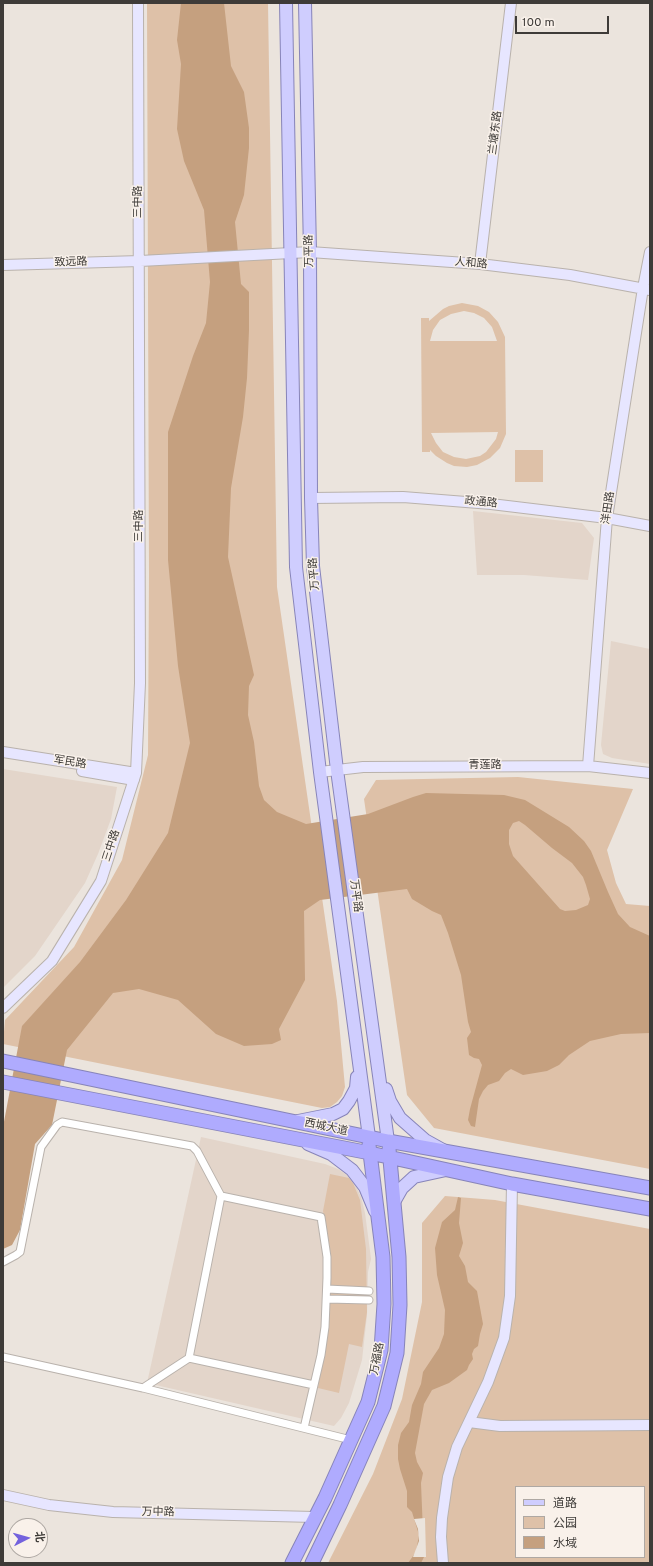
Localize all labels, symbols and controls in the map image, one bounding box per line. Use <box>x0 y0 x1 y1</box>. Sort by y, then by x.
scale bar <box>517 8 611 34</box>
text: 100 m <box>522 15 555 31</box>
street label: 兰塘东路 <box>487 110 505 156</box>
street label: 三中路 <box>132 186 146 218</box>
street label: 万平路 <box>303 234 317 268</box>
street label: 致远路 <box>54 256 88 270</box>
street label: 人和路 <box>454 256 488 272</box>
street label: 洋田路 <box>600 491 618 525</box>
street label: 政通路 <box>464 495 498 511</box>
street label: 三中路 <box>133 510 147 542</box>
street label: 万平路 <box>307 557 323 591</box>
street label: 军民路 <box>53 754 87 772</box>
street label: 青莲路 <box>469 759 501 773</box>
street label: 三中路 <box>101 828 123 864</box>
street label: 万平路 <box>346 879 364 913</box>
street label: 西城大道 <box>303 1117 349 1139</box>
street label: 万福路 <box>368 1342 388 1376</box>
legend <box>515 1486 645 1558</box>
text: 道路 <box>553 1496 577 1512</box>
street label: 万中路 <box>141 1506 175 1520</box>
text: 公园 <box>553 1516 577 1532</box>
north arrow <box>8 1518 48 1558</box>
text: 北 <box>31 1531 46 1543</box>
text: 水域 <box>553 1536 577 1552</box>

